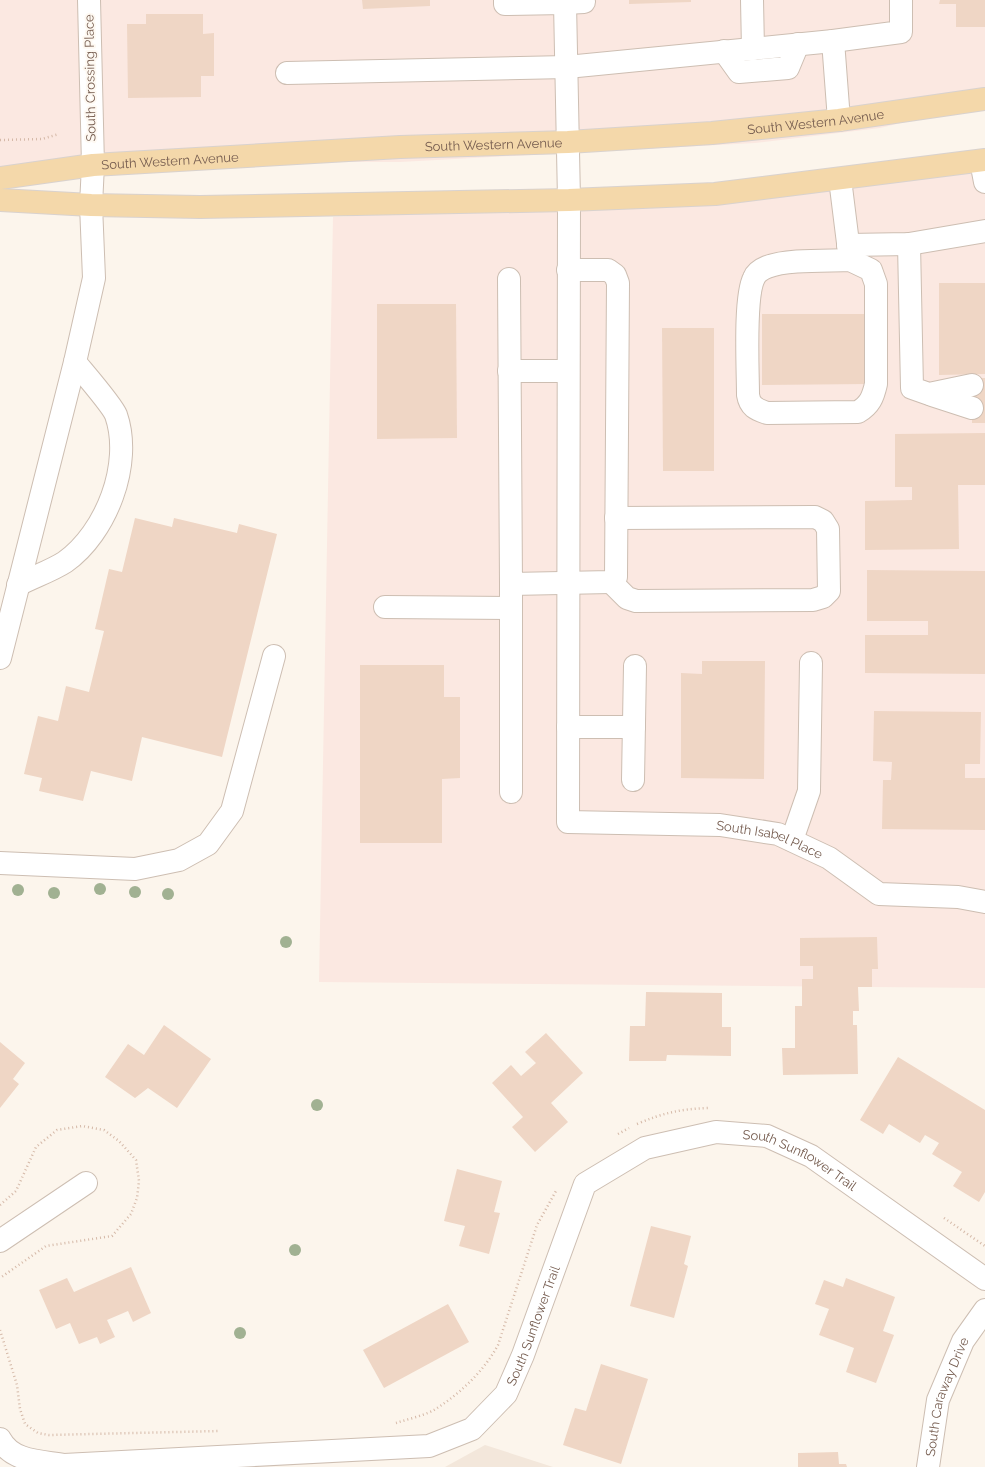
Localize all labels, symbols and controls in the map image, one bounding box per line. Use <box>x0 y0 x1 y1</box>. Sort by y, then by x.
street label: South Crossing Place <box>81 14 99 142</box>
street label: South Western Avenue <box>746 106 885 137</box>
street label: South Western Avenue <box>425 135 563 154</box>
street label: South Western Avenue <box>101 149 239 172</box>
street label: South Isabel Place <box>715 817 826 862</box>
street label: South Sunflower Trail <box>742 1127 860 1194</box>
street label: South Sunflower Trail <box>503 1263 562 1388</box>
street label: South Caraway Drive <box>922 1335 971 1457</box>

